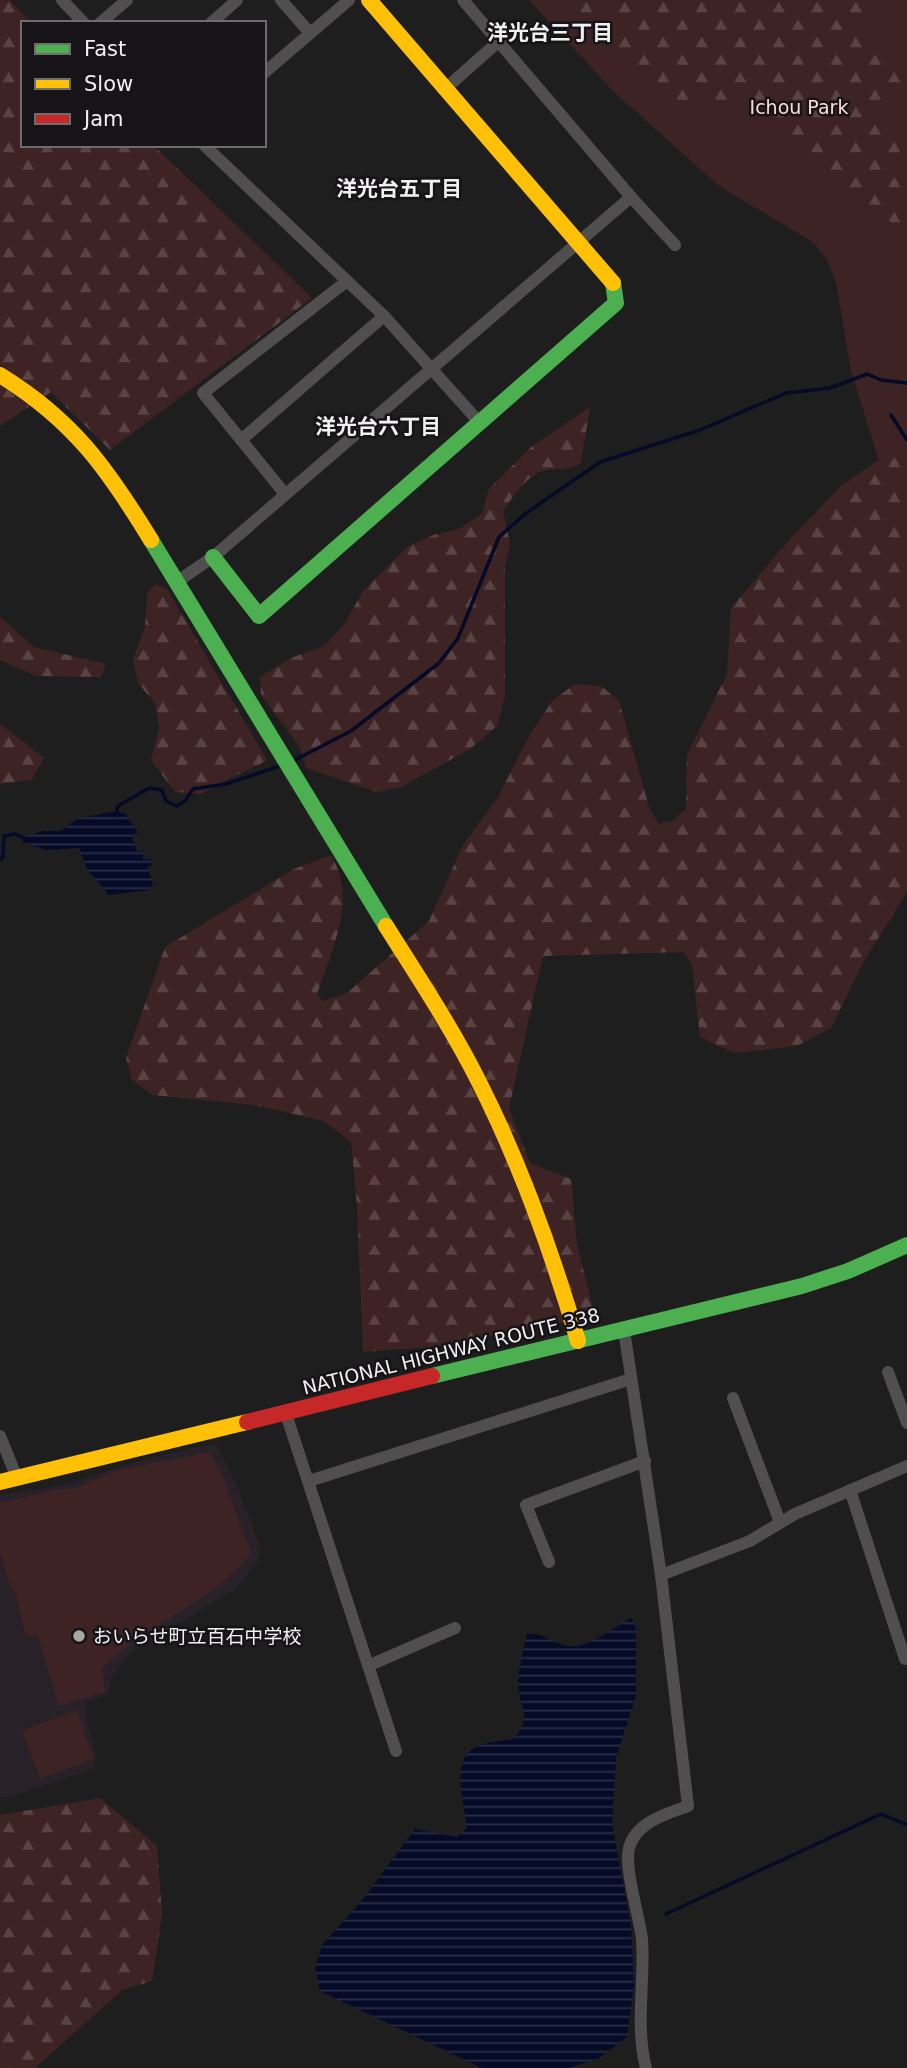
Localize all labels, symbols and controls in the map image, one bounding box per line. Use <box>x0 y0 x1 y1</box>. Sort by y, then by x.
legend <box>21 21 266 147</box>
district label: 洋光台三丁目 <box>487 21 613 45</box>
text: Fast <box>84 37 126 61</box>
text: Slow <box>84 72 133 96</box>
park label: Ichou Park <box>750 96 848 118</box>
text: Jam <box>82 107 124 131</box>
district label: 洋光台五丁目 <box>336 177 462 201</box>
district label: 洋光台六丁目 <box>315 415 441 439</box>
street label: NATIONAL HIGHWAY ROUTE 338 <box>300 1303 602 1399</box>
place label: おいらせ町立百石中学校 <box>93 1625 302 1647</box>
marker: おいらせ町立百石中学校 <box>71 1628 87 1644</box>

